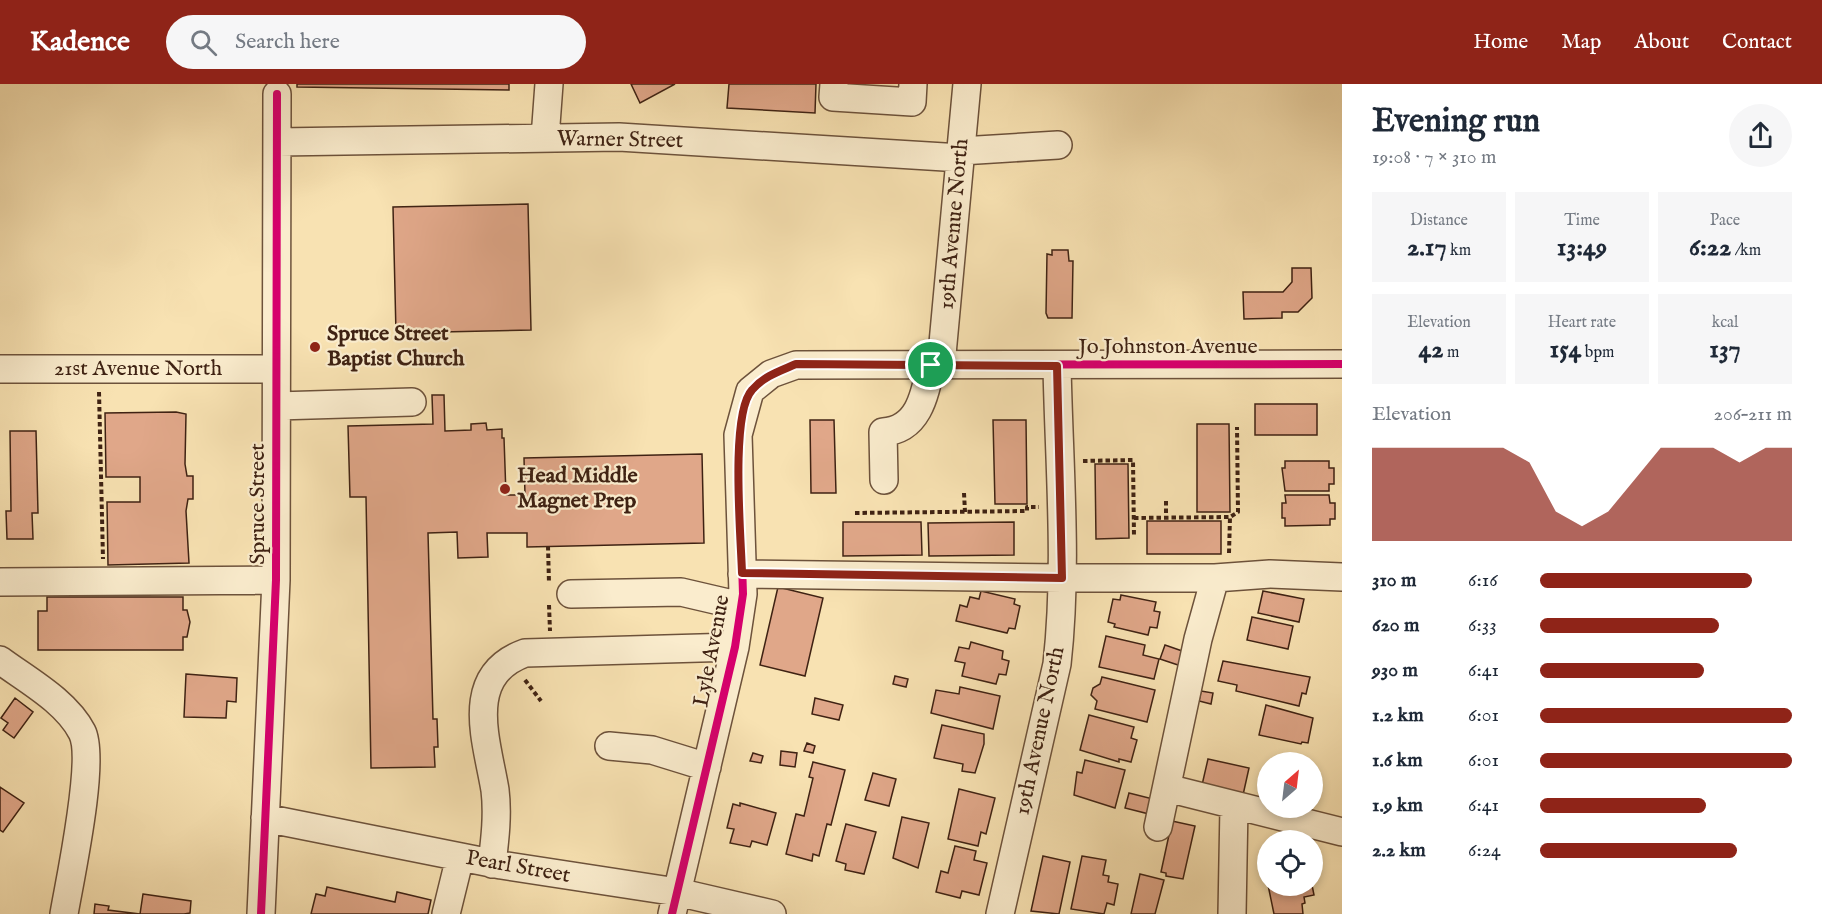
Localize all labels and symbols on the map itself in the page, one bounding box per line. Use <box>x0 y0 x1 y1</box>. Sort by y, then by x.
street label: Warner Street <box>556 125 684 155</box>
street label: 19th Avenue North <box>933 137 975 311</box>
place label: Spruce Street Baptist Church <box>327 320 465 373</box>
street label: Jo Johnston Avenue <box>1075 333 1258 361</box>
pin <box>905 339 956 390</box>
marker: Spruce Street Baptist Church <box>308 340 322 354</box>
street label: 21st Avenue North <box>54 355 222 383</box>
street label: Spruce Street <box>244 443 272 565</box>
place label: Head Middle Magnet Prep <box>517 462 638 515</box>
marker: Head Middle Magnet Prep <box>498 482 512 496</box>
street label: Lyle Avenue <box>687 592 737 710</box>
street label: 19th Avenue North <box>1008 644 1072 818</box>
north arrow <box>1257 752 1323 818</box>
street label: Pearl Street <box>464 844 573 890</box>

